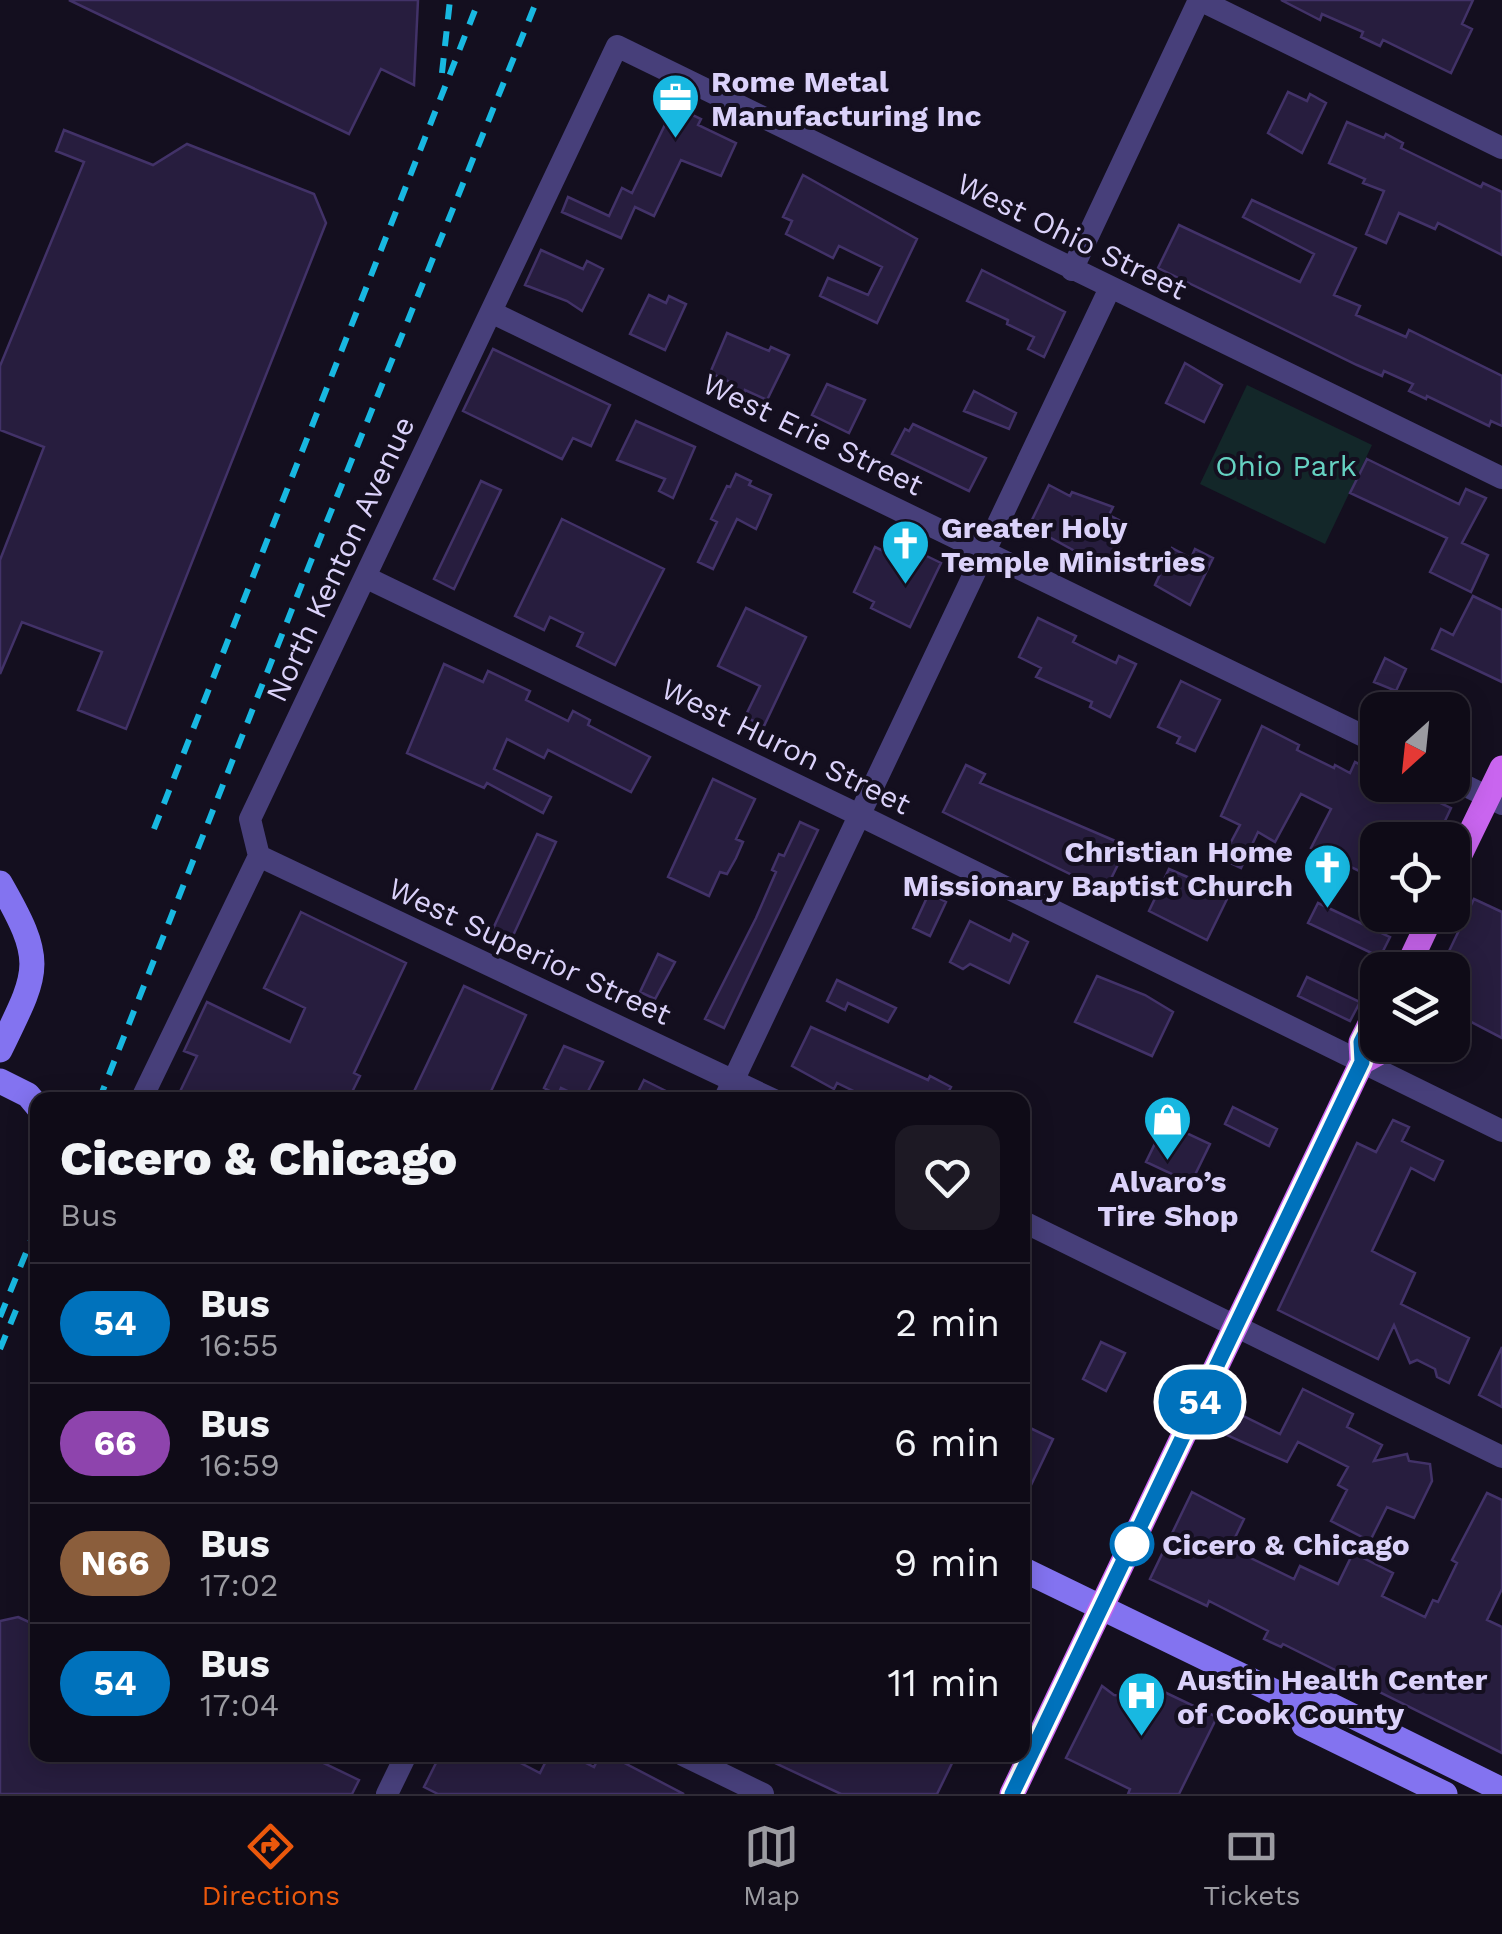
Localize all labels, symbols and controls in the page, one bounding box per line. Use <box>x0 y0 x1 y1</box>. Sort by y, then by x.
place label: Rome Metal Manufacturing Inc <box>711 64 982 133</box>
office icon: Rome Metal Manufacturing Inc <box>650 72 702 140</box>
street label: West Ohio Street <box>951 165 1193 307</box>
street label: West Erie Street <box>697 365 929 503</box>
street label: North Kenton Avenue <box>258 411 422 707</box>
park label: Ohio Park <box>1215 448 1357 483</box>
place label: Greater Holy Temple Ministries <box>941 510 1205 579</box>
church icon: Greater Holy Temple Ministries <box>880 518 932 586</box>
street label: West Huron Street <box>656 670 917 822</box>
north arrow <box>1360 692 1470 802</box>
map controls <box>1360 692 1470 1062</box>
button: locate <box>1360 822 1470 932</box>
place label: Christian Home Missionary Baptist Church <box>903 834 1293 903</box>
church icon: Christian Home Missionary Baptist Church <box>1302 842 1354 910</box>
street label: West Superior Street <box>383 870 677 1032</box>
button: layers <box>1360 952 1470 1062</box>
shop icon: Alvaro’s Tire Shop <box>1142 1094 1194 1162</box>
button: heart <box>895 1125 1000 1230</box>
text: Cicero & Chicago <box>60 1130 457 1187</box>
place label: Alvaro’s Tire Shop <box>1097 1164 1239 1233</box>
text: Bus <box>60 1196 118 1234</box>
text: Bus <box>200 1282 270 1326</box>
text: 2 min <box>895 1301 1000 1345</box>
text: 54 <box>93 1302 137 1344</box>
text: 16:55 <box>200 1326 279 1364</box>
line badge: 54 <box>1155 1370 1245 1434</box>
text: 54 <box>1178 1381 1222 1423</box>
text: Bus <box>200 1402 270 1446</box>
text: 6 min <box>894 1421 1000 1465</box>
text: 66 <box>93 1422 137 1464</box>
text: 16:59 <box>200 1446 280 1484</box>
text: Bus <box>200 1522 270 1566</box>
marker: Cicero & Chicago <box>1111 1523 1153 1565</box>
place label: Cicero & Chicago <box>1162 1527 1410 1562</box>
text: 9 min <box>894 1541 1000 1585</box>
text: N66 <box>80 1542 150 1584</box>
text: 17:02 <box>200 1566 278 1604</box>
text: Bus <box>200 1642 270 1686</box>
text: 11 min <box>888 1661 1000 1705</box>
text: 54 <box>93 1662 137 1704</box>
place label: Austin Health Center of Cook County <box>1177 1662 1487 1731</box>
hospital icon: Austin Health Center of Cook County <box>1116 1670 1168 1738</box>
text: 17:04 <box>200 1686 279 1724</box>
tab: Directions <box>202 1819 340 1912</box>
tab: Map <box>743 1819 800 1912</box>
tab: Tickets <box>1203 1819 1300 1912</box>

